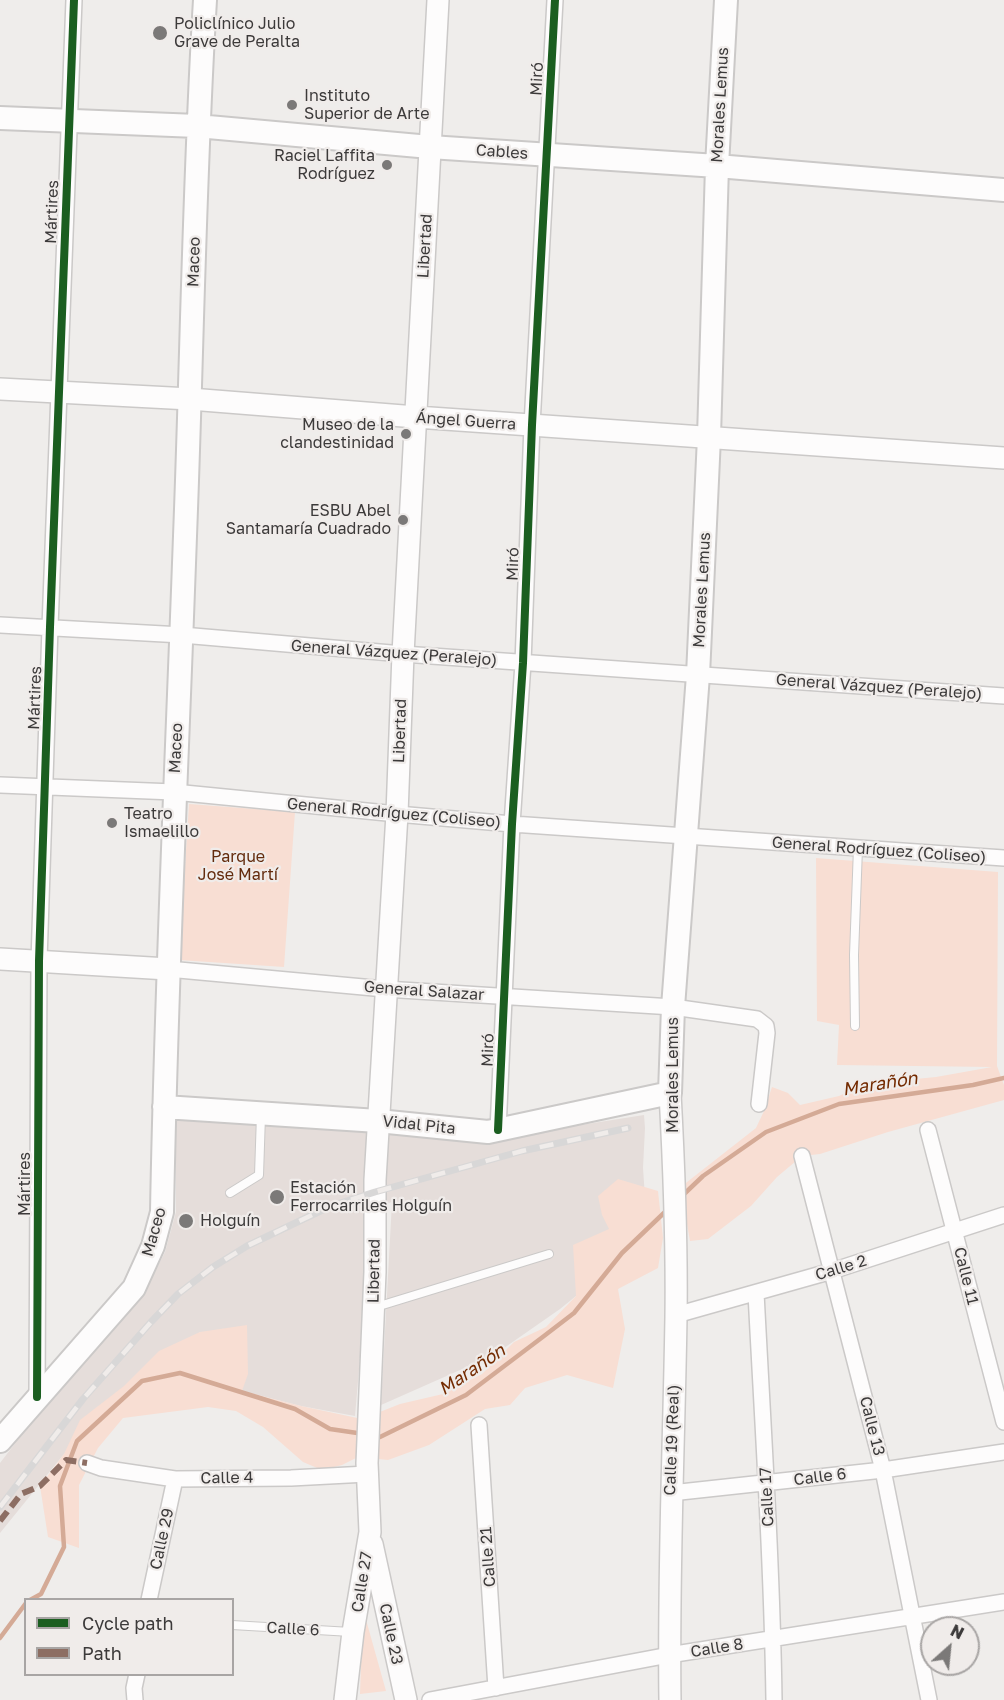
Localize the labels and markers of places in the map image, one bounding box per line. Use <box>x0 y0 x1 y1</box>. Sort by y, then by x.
place label: Policlínico Julio Grave de Peralta <box>174 14 300 52</box>
marker: Policlínico Julio Grave de Peralta <box>151 24 169 42</box>
place label: Instituto Superior de Arte <box>304 86 429 124</box>
marker: Instituto Superior de Arte <box>285 98 299 112</box>
place label: Raciel Laffita Rodríguez <box>274 146 375 184</box>
marker: Raciel Laffita Rodríguez <box>380 158 394 172</box>
place label: Museo de la clandestinidad <box>280 415 394 453</box>
marker: Museo de la clandestinidad <box>399 427 413 441</box>
place label: ESBU Abel Santamaría Cuadrado <box>226 501 391 539</box>
marker: ESBU Abel Santamaría Cuadrado <box>396 513 410 527</box>
place label: Teatro Ismaelillo <box>124 804 199 842</box>
marker: Teatro Ismaelillo <box>105 816 119 830</box>
place label: Estación Ferrocarriles Holguín <box>290 1178 452 1216</box>
marker: Estación Ferrocarriles Holguín <box>268 1188 286 1206</box>
place label: Holguín <box>200 1211 260 1231</box>
marker: Holguín <box>177 1212 195 1230</box>

